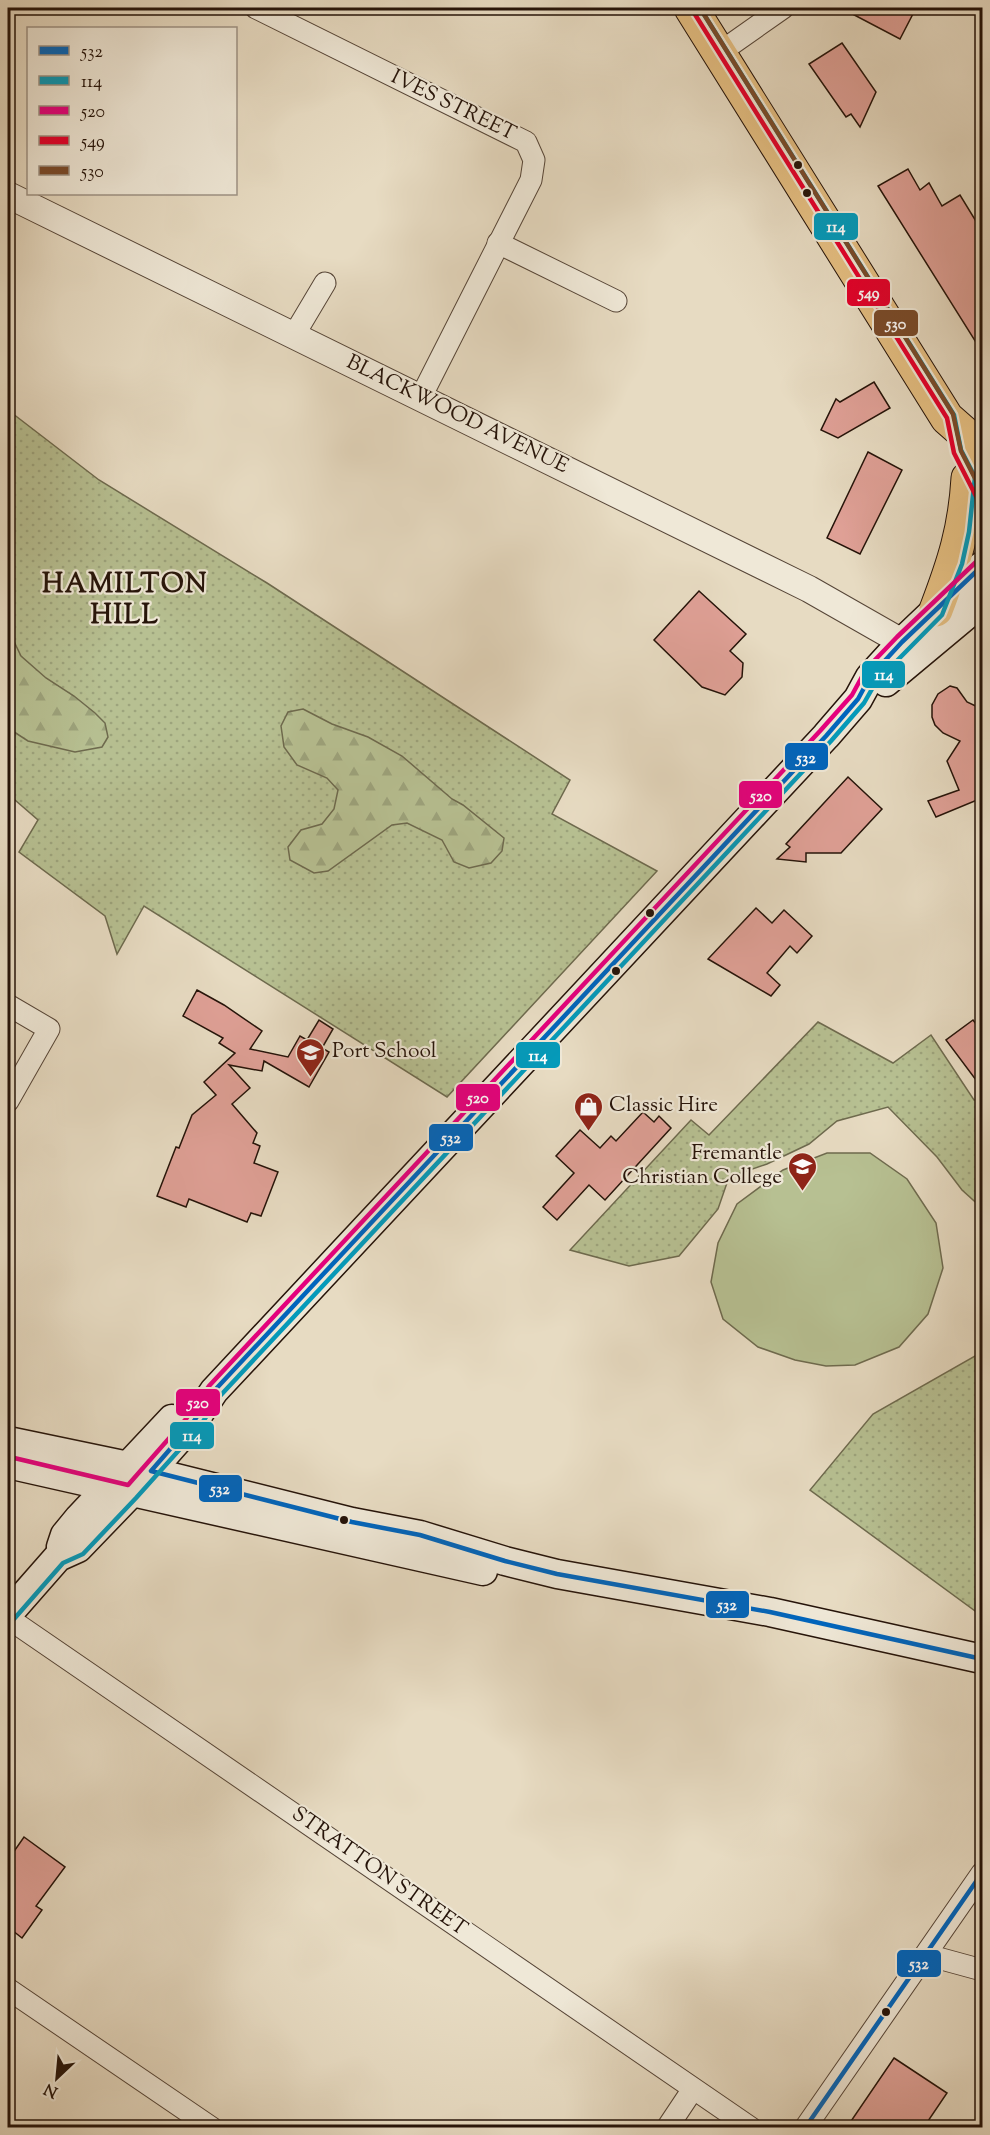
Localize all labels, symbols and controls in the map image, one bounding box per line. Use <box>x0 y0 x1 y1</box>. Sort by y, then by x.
legend <box>27 27 237 195</box>
text: 532 <box>80 40 103 66</box>
street label: IVES STREET <box>385 63 521 149</box>
text: 114 <box>81 70 102 96</box>
text: 520 <box>80 100 105 126</box>
text: 549 <box>80 130 105 156</box>
unlabelled marker <box>792 159 804 171</box>
text: 530 <box>80 160 104 186</box>
unlabelled marker <box>801 187 813 199</box>
line badge: 114 <box>813 212 859 241</box>
text: 114 <box>827 217 845 240</box>
line badge: 549 <box>846 278 891 307</box>
text: 549 <box>856 283 880 306</box>
line badge: 530 <box>873 309 919 337</box>
text: 530 <box>884 314 907 337</box>
street label: BLACKWOOD AVENUE <box>341 348 573 482</box>
district label: HAMILTON HILL <box>42 566 208 636</box>
line badge: 114 <box>861 660 906 689</box>
text: 114 <box>875 665 893 688</box>
line badge: 532 <box>784 742 829 771</box>
text: 532 <box>794 748 816 771</box>
line badge: 520 <box>738 780 783 809</box>
text: 520 <box>748 786 772 809</box>
unlabelled marker <box>644 907 656 919</box>
unlabelled marker <box>610 965 622 977</box>
school or university icon: Port School <box>295 1036 327 1078</box>
place label: Port School <box>332 1037 437 1067</box>
line badge: 114 <box>515 1041 561 1069</box>
text: 114 <box>529 1046 547 1069</box>
line badge: 520 <box>455 1083 501 1112</box>
text: 520 <box>465 1088 489 1111</box>
shop icon: Classic Hire <box>572 1090 604 1132</box>
place label: Classic Hire <box>609 1091 718 1121</box>
line badge: 532 <box>428 1123 474 1152</box>
text: 532 <box>439 1128 461 1151</box>
place label: Fremantle Christian College <box>622 1139 782 1193</box>
school or university icon: Fremantle Christian College <box>787 1150 819 1192</box>
line badge: 520 <box>175 1388 221 1417</box>
text: 520 <box>185 1393 209 1416</box>
line badge: 114 <box>169 1421 215 1450</box>
text: 114 <box>183 1426 201 1449</box>
line badge: 532 <box>198 1474 243 1503</box>
text: 532 <box>208 1479 230 1502</box>
unlabelled marker <box>338 1514 350 1526</box>
line badge: 532 <box>705 1590 750 1619</box>
text: 532 <box>715 1595 737 1618</box>
street label: STRATTON STREET <box>285 1800 473 1944</box>
line badge: 532 <box>896 1949 942 1978</box>
text: 532 <box>907 1954 929 1977</box>
unlabelled marker <box>880 2006 892 2018</box>
north arrow <box>27 2048 87 2108</box>
text: N <box>41 2076 62 2102</box>

